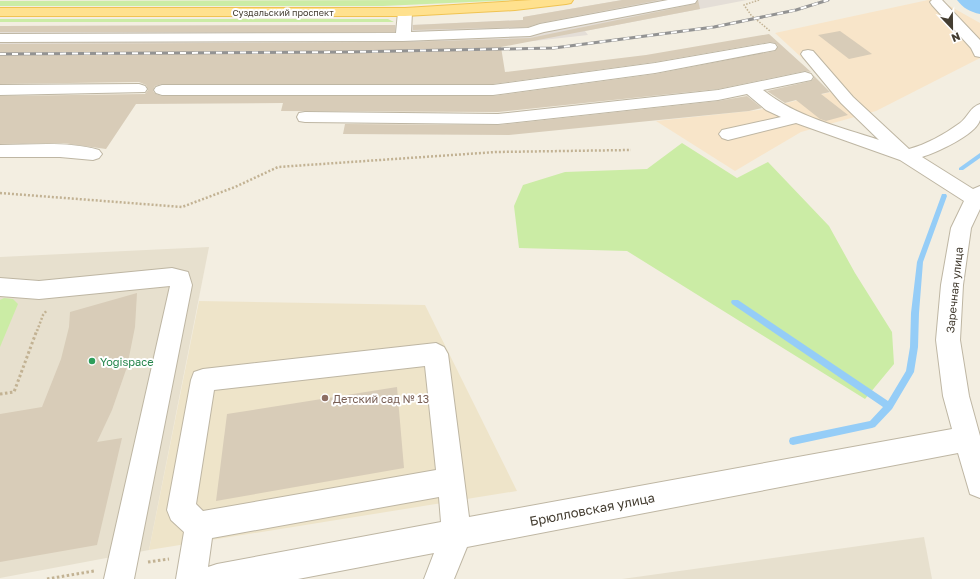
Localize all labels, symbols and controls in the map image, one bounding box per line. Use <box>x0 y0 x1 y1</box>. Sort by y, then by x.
street label: Суздальский проспект <box>232 7 334 18</box>
north arrow <box>932 8 972 48</box>
text: N <box>950 30 962 45</box>
street label: Заречная улица <box>943 246 965 334</box>
place label: Yogispace <box>100 355 154 368</box>
marker: Yogispace <box>87 356 97 366</box>
place label: Детский сад № 13 <box>333 392 429 405</box>
marker: Детский сад № 13 <box>320 393 330 403</box>
street label: Брюлловская улица <box>528 489 656 529</box>

